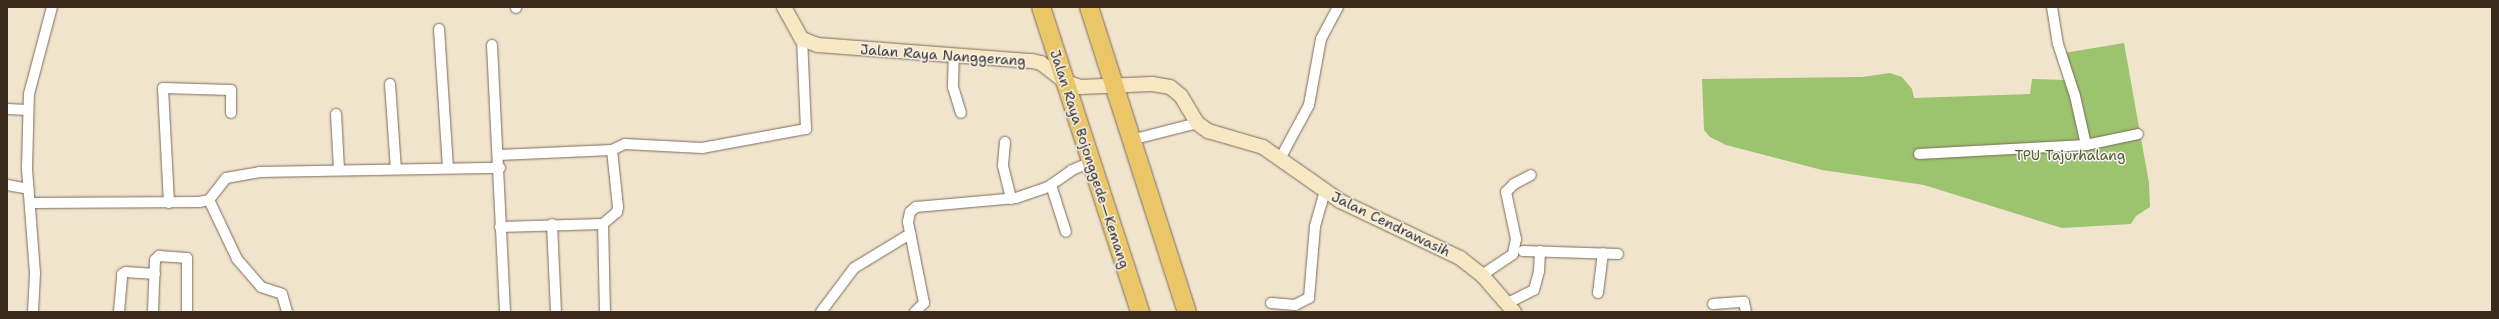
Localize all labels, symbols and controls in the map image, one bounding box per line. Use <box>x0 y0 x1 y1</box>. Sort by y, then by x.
street label: Jalan Raya Nanggerang <box>860 41 1026 69</box>
street label: Jalan Raya Bojonggede—Kemang <box>1047 47 1133 271</box>
park label: TPU Tajurhalang <box>2015 147 2125 163</box>
street label: Jalan Cendrawasih <box>1329 188 1453 260</box>

